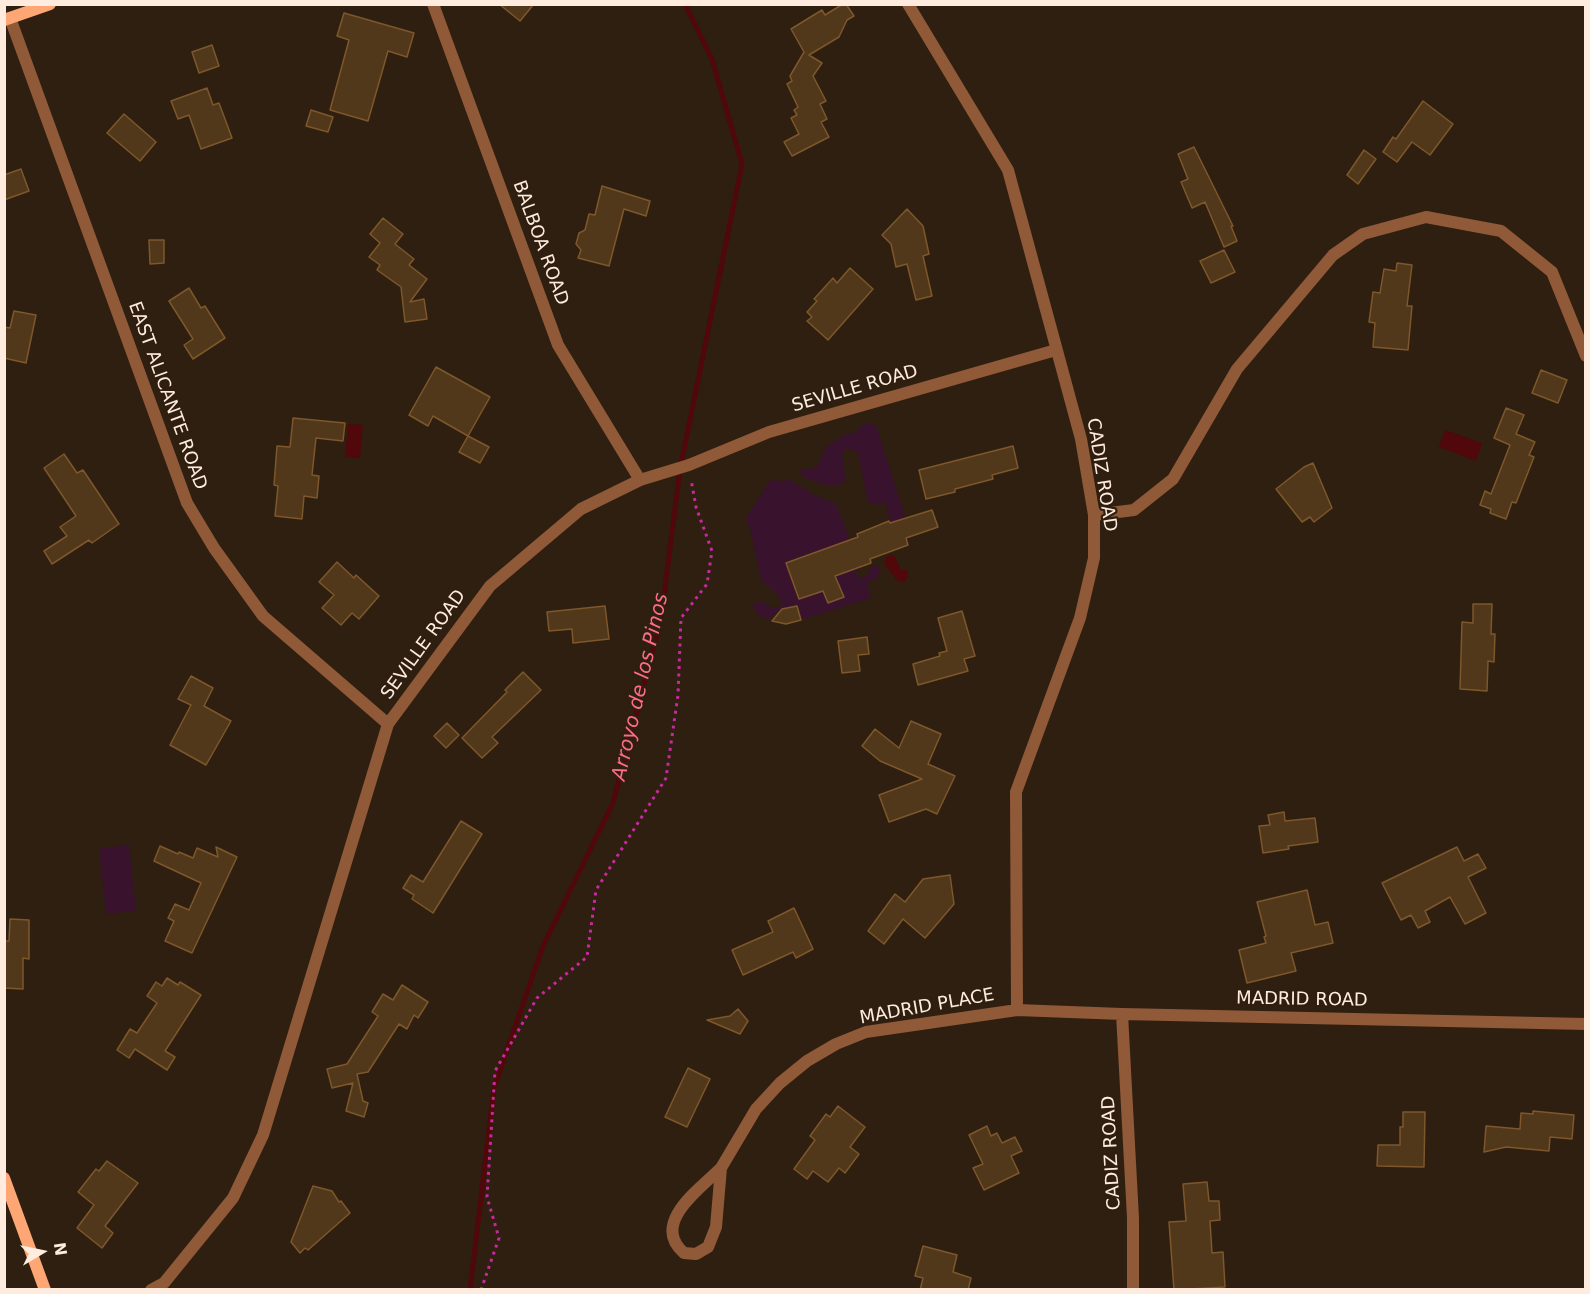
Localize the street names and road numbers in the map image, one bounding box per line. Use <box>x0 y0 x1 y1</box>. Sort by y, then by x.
street label: BALBOA ROAD <box>507 178 573 308</box>
street label: EAST ALICANTE ROAD <box>123 299 211 493</box>
street label: SEVILLE ROAD <box>789 361 921 417</box>
street label: CADIZ ROAD <box>1081 417 1121 533</box>
street label: SEVILLE ROAD <box>377 586 471 704</box>
street label: MADRID PLACE <box>858 985 996 1029</box>
street label: MADRID ROAD <box>1236 988 1368 1012</box>
street label: CADIZ ROAD <box>1098 1095 1126 1211</box>

